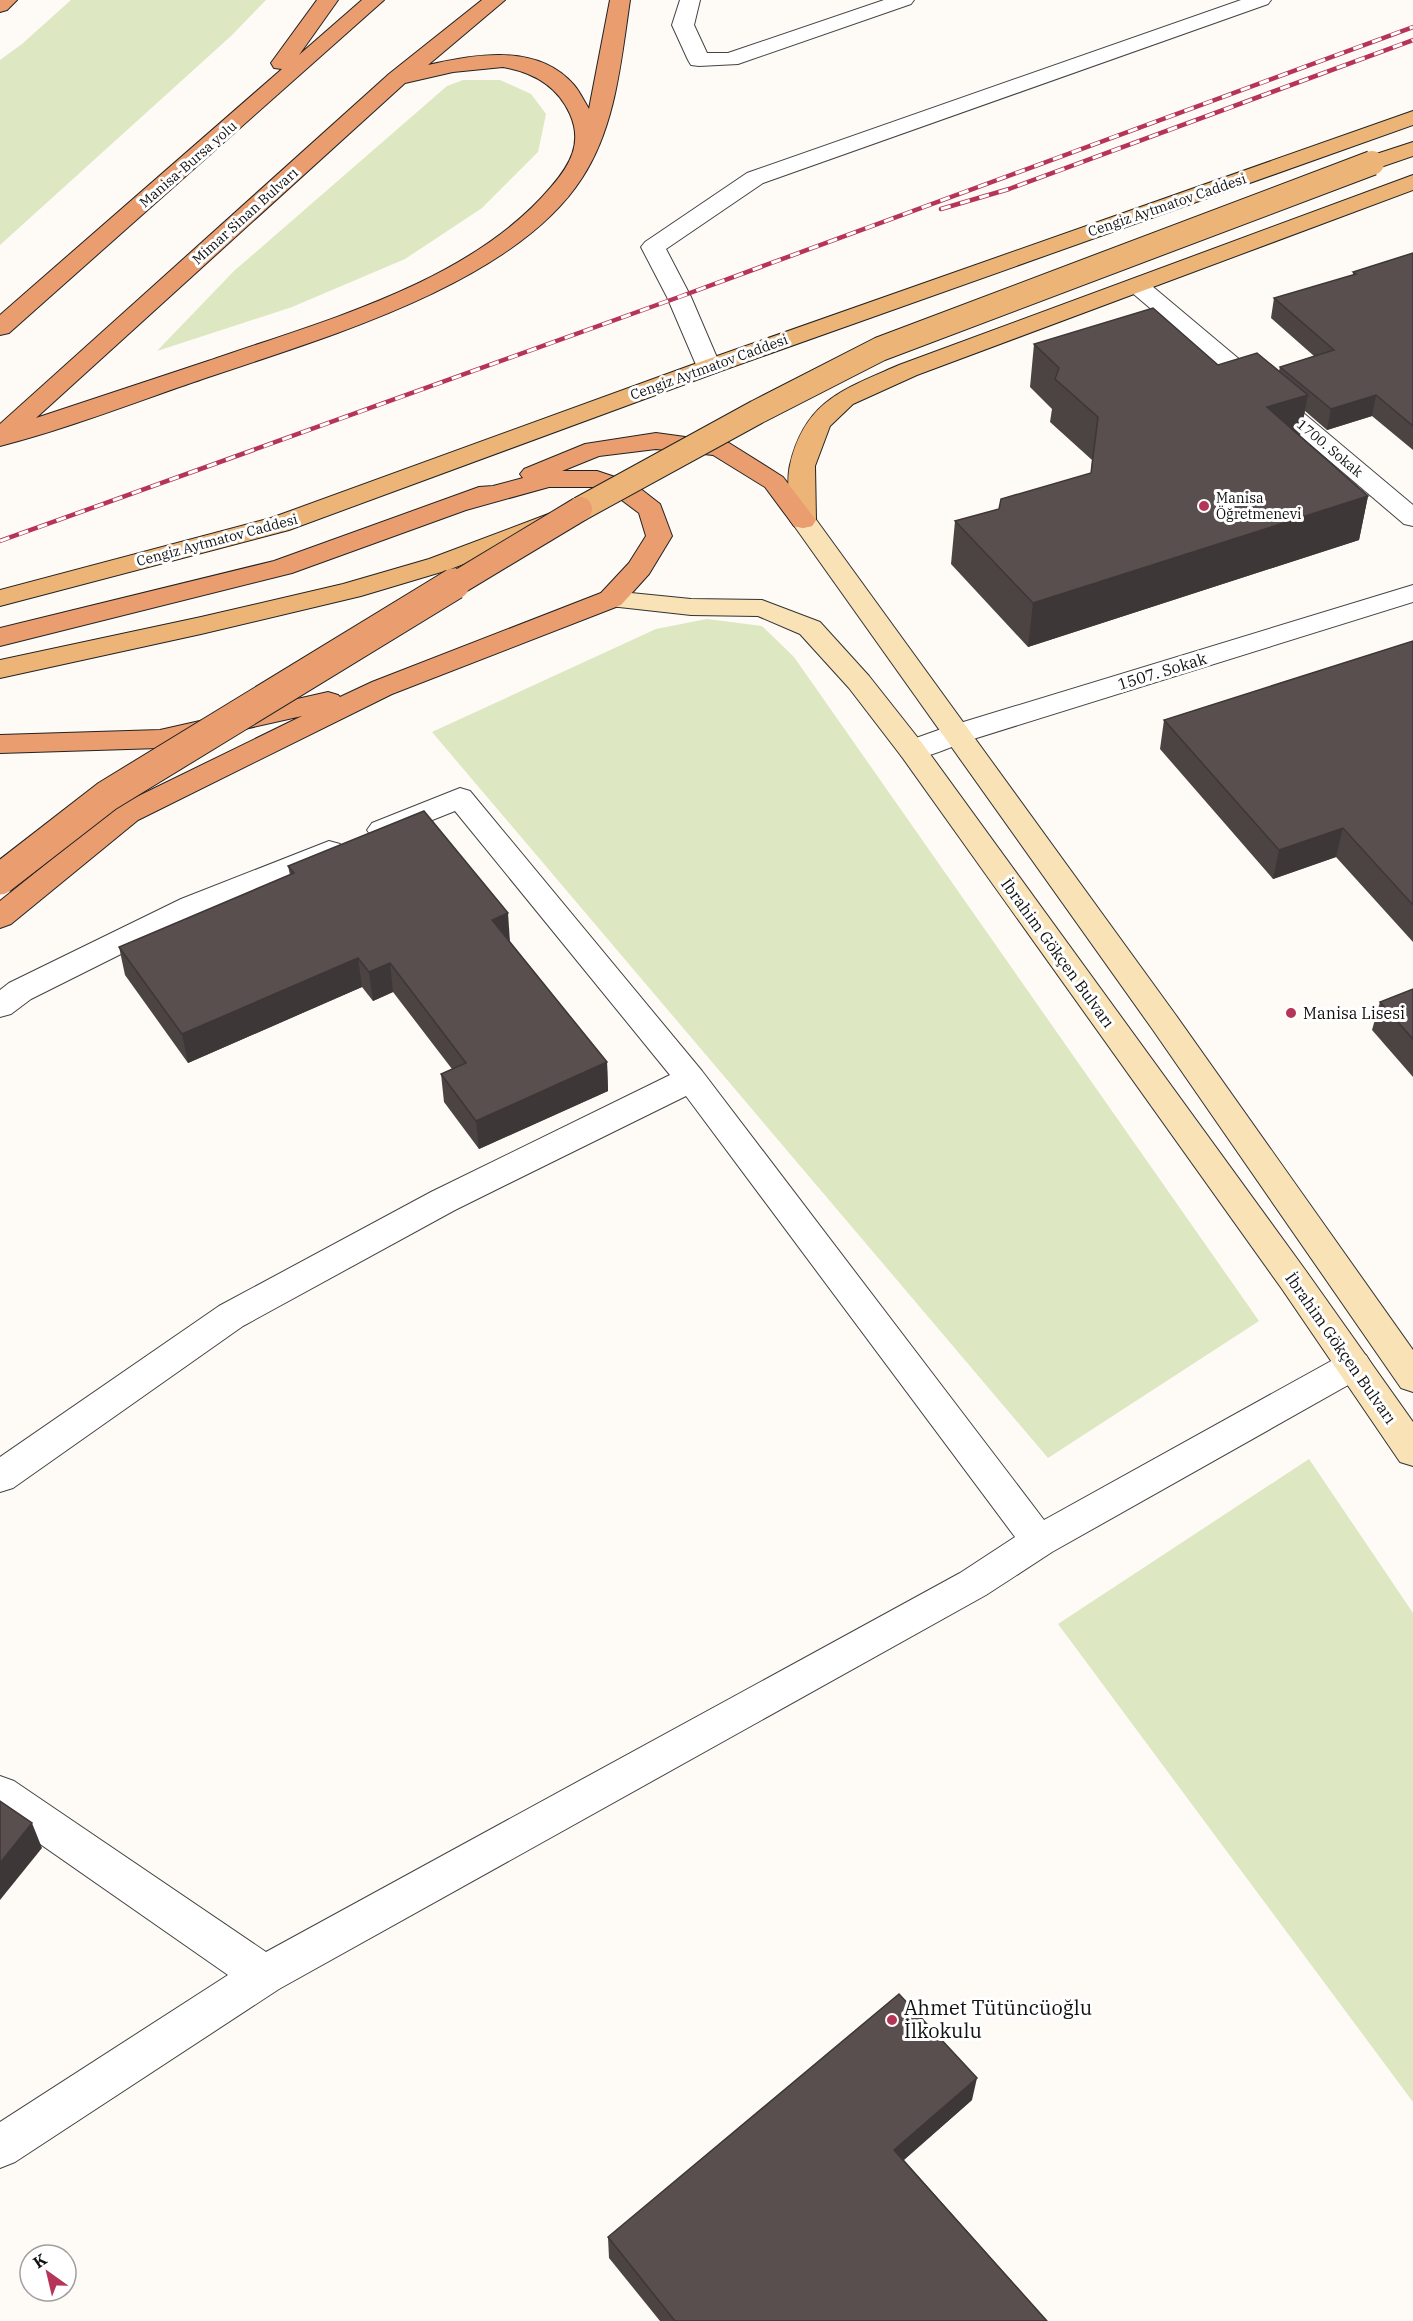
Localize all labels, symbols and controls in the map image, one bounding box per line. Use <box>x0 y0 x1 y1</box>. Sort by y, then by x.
street label: Manisa-Bursa yolu <box>136 117 241 211</box>
street label: Mimar Sinan Bulvarı <box>188 164 302 268</box>
street label: Cengiz Aytmatov Caddesi <box>1085 169 1249 241</box>
street label: Cengiz Aytmatov Caddesi <box>628 330 790 404</box>
street label: 1700. Sokak <box>1293 415 1367 481</box>
place label: Manisa Öğretmenevi <box>1216 489 1302 523</box>
marker: Manisa Öğretmenevi <box>1197 499 1211 513</box>
street label: Cengiz Aytmatov Caddesi <box>134 510 300 570</box>
street label: 1507. Sokak <box>1115 648 1210 694</box>
street label: İbrahim Gökçen Bulvarı <box>997 874 1119 1032</box>
place label: Manisa Lisesi <box>1303 1003 1405 1023</box>
marker: Manisa Lisesi <box>1284 1006 1298 1020</box>
street label: İbrahim Gökçen Bulvarı <box>1281 1269 1401 1427</box>
place label: Ahmet Tütüncüoğlu İlkokulu <box>904 1994 1092 2044</box>
marker: Ahmet Tütüncüoğlu İlkokulu <box>885 2013 899 2027</box>
north arrow <box>18 2243 78 2303</box>
text: K <box>29 2248 51 2272</box>

